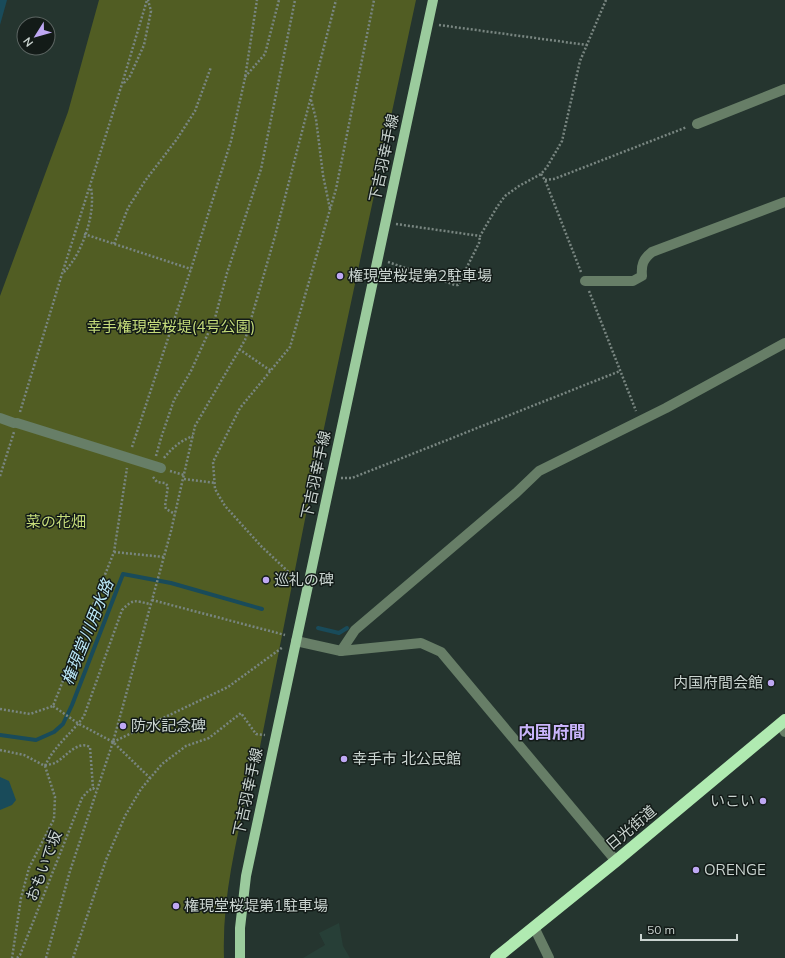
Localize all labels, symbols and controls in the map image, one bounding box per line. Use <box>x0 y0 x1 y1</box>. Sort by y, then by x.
north arrow <box>16 16 56 56</box>
text: N <box>20 34 36 50</box>
street label: 下吉羽幸手線 <box>365 112 402 204</box>
place label: 権現堂桜堤第2駐車場 <box>348 266 492 285</box>
marker: 権現堂桜堤第2駐車場 <box>335 271 345 281</box>
park label: 幸手権現堂桜堤(4号公園) <box>87 317 255 336</box>
street label: 下吉羽幸手線 <box>297 429 334 521</box>
park label: 菜の花畑 <box>26 512 86 531</box>
place label: 巡礼の碑 <box>274 570 334 589</box>
water label: 権現堂川用水路 <box>57 574 118 688</box>
marker: 巡礼の碑 <box>261 575 271 585</box>
place label: 内国府間会館 <box>673 673 763 692</box>
marker: 内国府間会館 <box>766 678 776 688</box>
place label: 防水記念碑 <box>131 716 206 735</box>
marker: 防水記念碑 <box>118 721 128 731</box>
district label: 内国府間 <box>518 721 586 742</box>
street label: 下吉羽幸手線 <box>229 746 266 838</box>
place label: 幸手市 北公民館 <box>352 749 461 768</box>
marker: 幸手市 北公民館 <box>339 754 349 764</box>
place label: いこい <box>710 791 755 810</box>
marker: いこい <box>758 796 768 806</box>
street label: 日光街道 <box>602 801 660 854</box>
street label: おもいで坂 <box>21 828 66 904</box>
place label: ORENGE <box>704 860 766 879</box>
marker: ORENGE <box>691 865 701 875</box>
place label: 権現堂桜堤第1駐車場 <box>184 896 328 915</box>
marker: 権現堂桜堤第1駐車場 <box>171 901 181 911</box>
scale bar <box>641 916 737 942</box>
text: 50 m <box>647 922 675 937</box>

